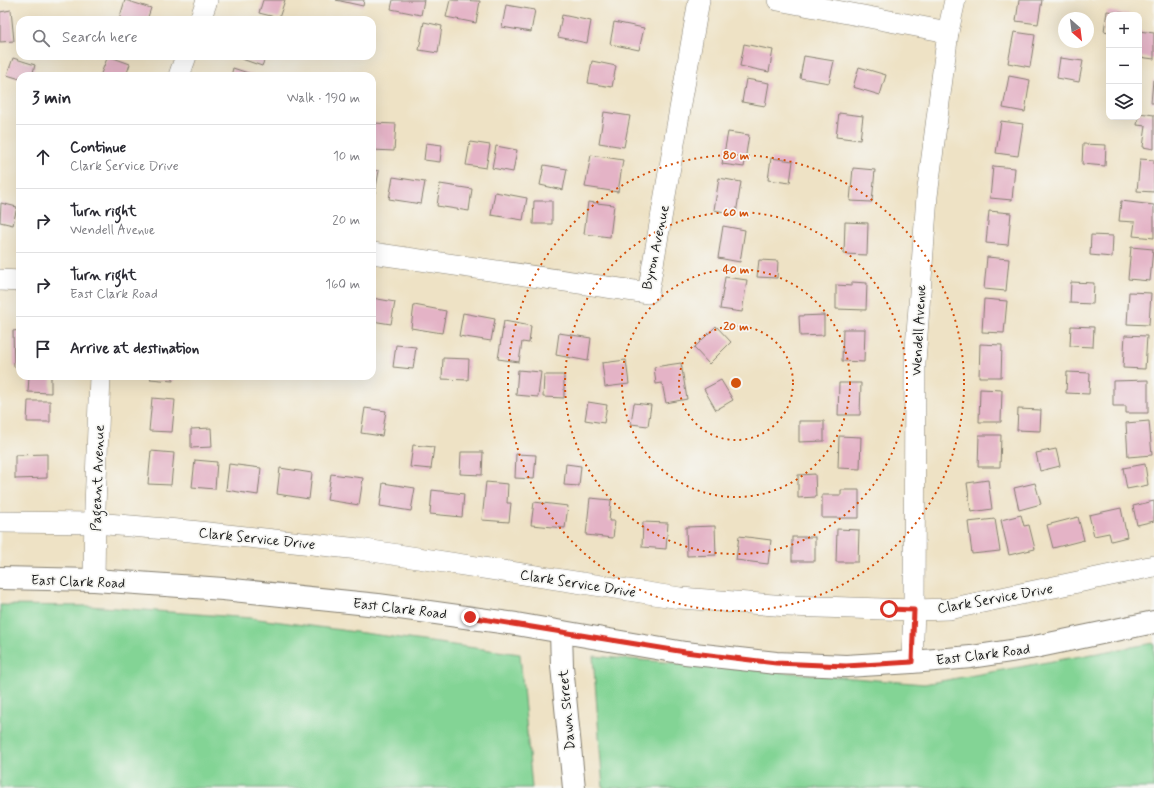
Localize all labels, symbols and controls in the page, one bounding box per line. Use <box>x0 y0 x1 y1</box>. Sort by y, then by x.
north arrow <box>1058 12 1094 48</box>
map controls <box>1106 12 1142 120</box>
button: + <box>1106 12 1142 48</box>
search box <box>16 16 376 60</box>
icon: search <box>30 27 52 49</box>
text: Search here <box>62 28 138 48</box>
button: − <box>1106 48 1142 84</box>
button: layers <box>1106 84 1142 120</box>
text: 3 min <box>32 87 71 109</box>
text: Walk · 190 m <box>287 90 360 107</box>
text: Continue <box>70 138 126 158</box>
icon: ahead <box>32 146 54 168</box>
text: 10 m <box>333 148 360 165</box>
text: 80 m <box>723 148 750 164</box>
text: Clark Service Drive <box>70 158 179 175</box>
text: Turn right <box>70 202 137 222</box>
street label: Byron Avenue <box>638 203 674 291</box>
text: 60 m <box>723 205 749 221</box>
icon: right <box>32 210 54 232</box>
text: 20 m <box>332 212 360 229</box>
text: Wendell Avenue <box>70 222 155 239</box>
text: 40 m <box>723 262 750 278</box>
text: Turn right <box>70 266 137 286</box>
icon: right <box>32 274 54 296</box>
text: 160 m <box>325 276 360 293</box>
street label: Wendell Avenue <box>908 283 930 376</box>
text: East Clark Road <box>70 286 158 303</box>
text: 20 m <box>723 319 749 335</box>
icon: arrive <box>32 338 54 360</box>
text: Arrive at destination <box>70 339 199 359</box>
centre of rings <box>729 376 743 390</box>
street label: Pageant Avenue <box>87 424 111 532</box>
street label: Clark Service Drive <box>198 524 316 554</box>
street label: Clark Service Drive <box>519 566 637 602</box>
street label: East Clark Road <box>30 571 125 593</box>
street label: Clark Service Drive <box>936 580 1054 618</box>
street label: East Clark Road <box>352 594 448 624</box>
route start <box>880 600 898 618</box>
route end <box>461 608 479 626</box>
street label: East Clark Road <box>935 640 1031 670</box>
street label: Dawn Street <box>554 668 579 751</box>

